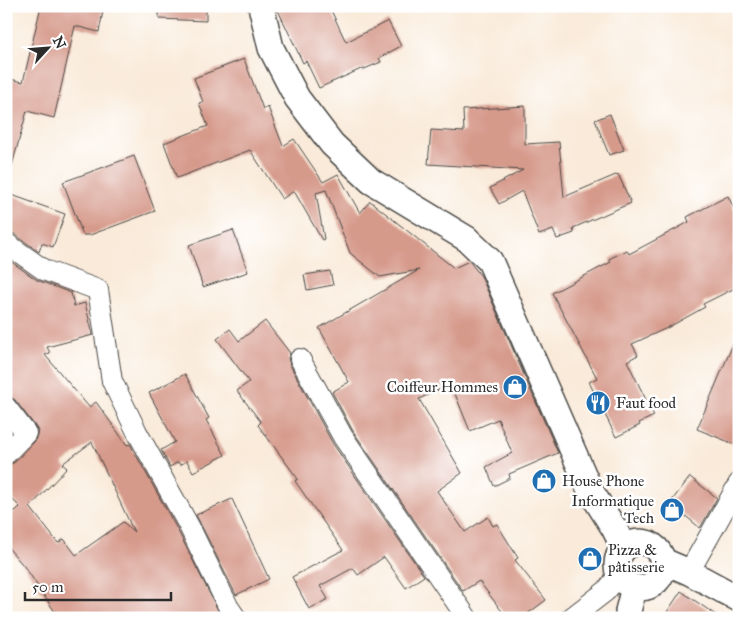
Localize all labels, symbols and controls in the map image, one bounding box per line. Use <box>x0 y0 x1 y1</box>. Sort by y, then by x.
north arrow <box>22 22 72 72</box>
text: N <box>49 33 70 52</box>
shop icon: Coiffeur Hommes <box>502 374 528 400</box>
place label: Coiffeur Hommes <box>387 378 498 396</box>
restaurant icon: Faut food <box>585 390 611 416</box>
place label: Faut food <box>616 394 677 412</box>
shop icon: House Phone <box>531 468 557 494</box>
place label: House Phone <box>562 472 644 490</box>
place label: Informatique Tech <box>572 492 655 527</box>
shop icon: Informatique Tech <box>659 497 685 523</box>
place label: Pizza & pâtisserie <box>607 541 664 576</box>
shop icon: Pizza & pâtisserie <box>577 546 603 572</box>
scale bar <box>25 569 171 601</box>
text: 50 m <box>32 578 64 596</box>

